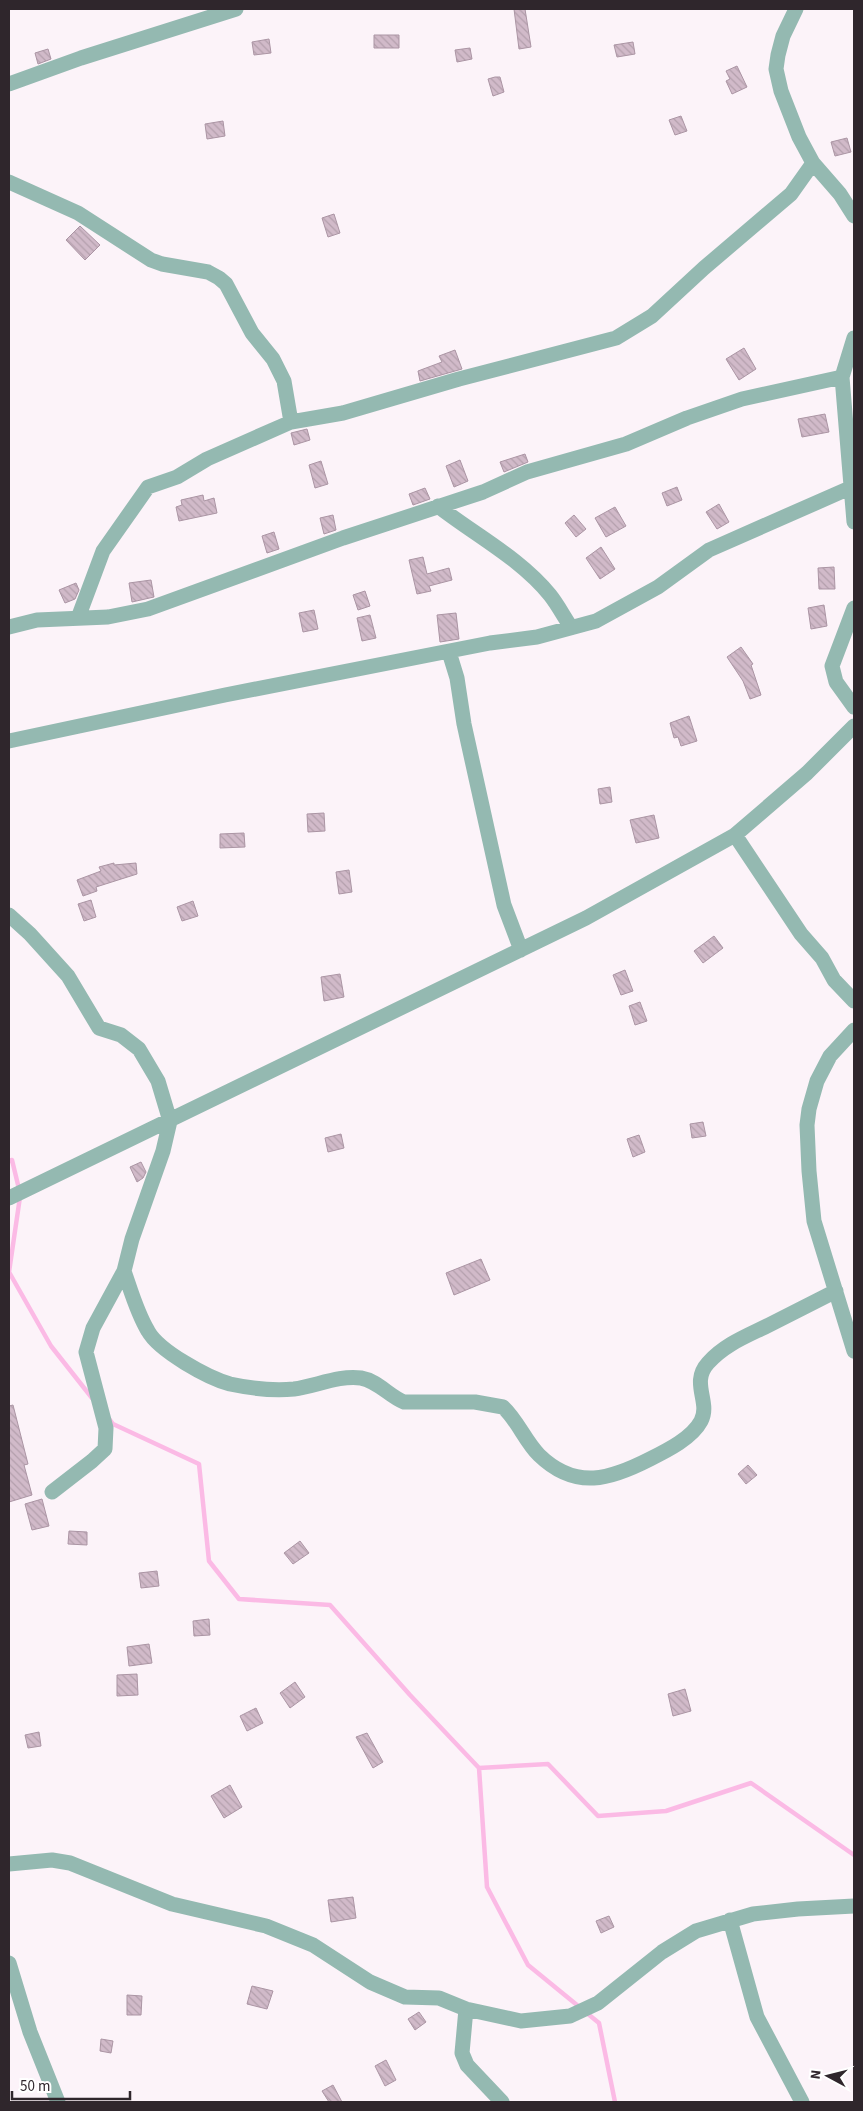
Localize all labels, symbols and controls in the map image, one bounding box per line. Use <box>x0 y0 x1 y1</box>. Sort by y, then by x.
north arrow <box>803 2051 853 2101</box>
scale bar <box>12 2068 130 2100</box>
text: N <box>806 2069 827 2080</box>
text: 50 m <box>20 2076 50 2097</box>

